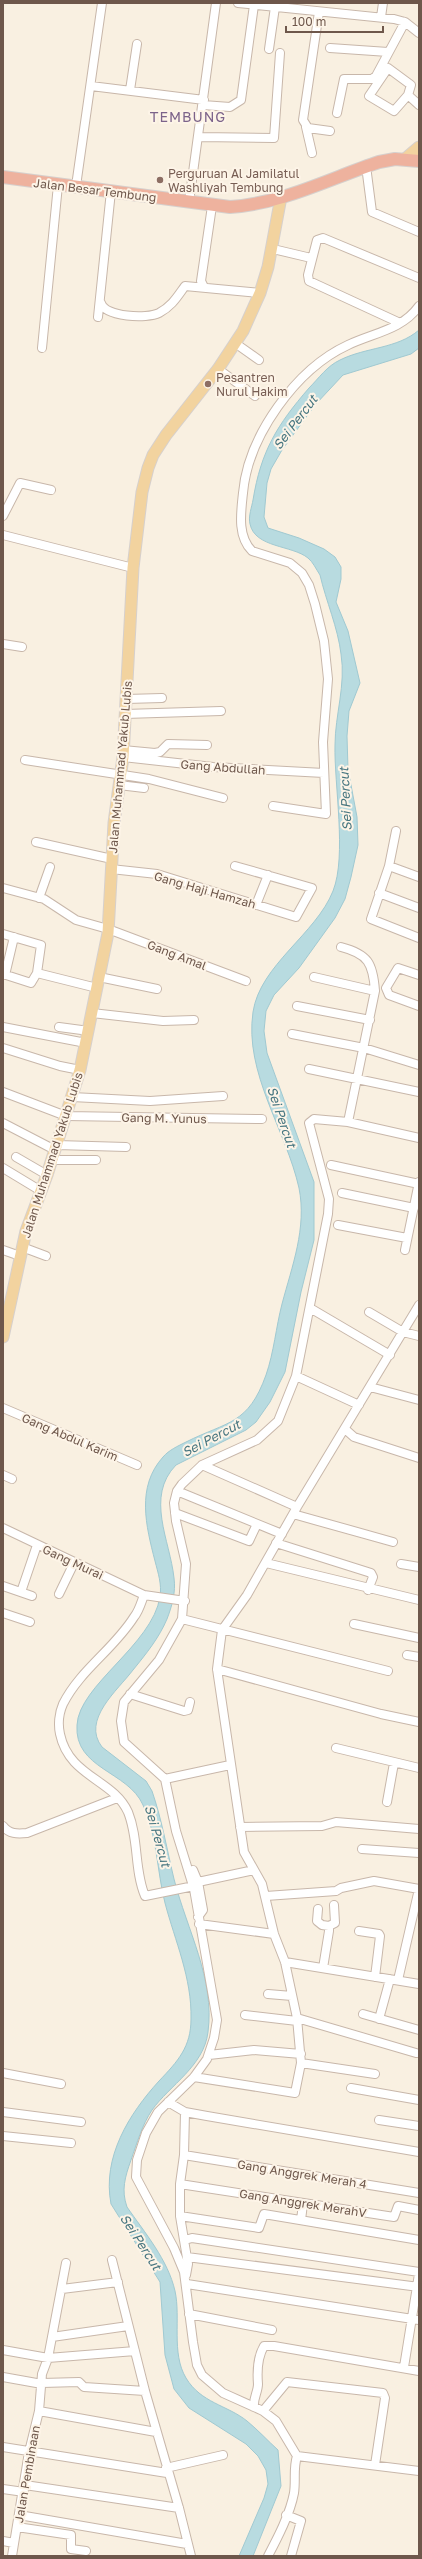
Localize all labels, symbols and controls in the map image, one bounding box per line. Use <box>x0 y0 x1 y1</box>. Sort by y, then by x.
scale bar <box>286 8 383 34</box>
text: 100 m <box>292 14 326 29</box>
district label: TEMBUNG <box>150 108 226 125</box>
place label: Perguruan Al Jamilatul Washliyah Tembung <box>168 166 299 195</box>
street label: Jalan Besar Tembung <box>33 175 157 205</box>
marker: Perguruan Al Jamilatul Washliyah Tembung <box>155 175 165 185</box>
place label: Pesantren Nurul Hakim <box>216 370 288 399</box>
marker: Pesantren Nurul Hakim <box>203 379 213 389</box>
water label: Sei Percut <box>269 390 322 452</box>
street label: Jalan Muhammad Yakub Lubis <box>105 680 135 854</box>
street label: Gang Abdullah <box>180 757 266 777</box>
water label: Sei Percut <box>335 765 355 831</box>
street label: Gang Haji Hamzah <box>152 868 258 912</box>
street label: Gang Amal <box>145 937 209 973</box>
street label: Jalan Muhammad Yakub Lubis <box>18 1070 86 1240</box>
water label: Sei Percut <box>264 1084 301 1151</box>
street label: Gang M. Yunus <box>121 1110 207 1126</box>
street label: Gang Abdul Karim <box>19 1410 121 1464</box>
water label: Sei Percut <box>179 1415 244 1460</box>
street label: Gang Murai <box>40 1541 106 1583</box>
water label: Sei Percut <box>142 1803 175 1871</box>
street label: Gang Anggrek Merah 4 <box>236 2156 368 2192</box>
street label: Gang Anggrek MerahV <box>238 2186 368 2220</box>
water label: Sei Percut <box>117 2211 166 2275</box>
street label: Jalan Pembinaan <box>11 2424 43 2524</box>

